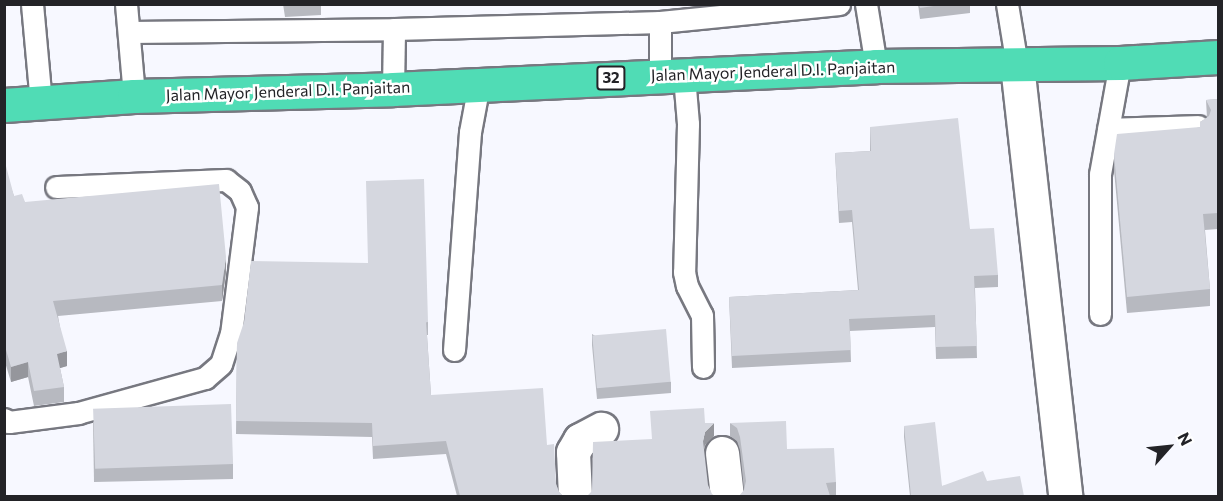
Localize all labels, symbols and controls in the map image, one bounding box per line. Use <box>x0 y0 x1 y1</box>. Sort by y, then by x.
street label: Jalan Mayor Jenderal D.I. Panjaitan <box>651 57 895 85</box>
road number: 32 <box>596 66 626 90</box>
street label: Jalan Mayor Jenderal D.I. Panjaitan <box>166 77 410 105</box>
north arrow <box>1139 417 1199 477</box>
text: N <box>1174 429 1197 448</box>

